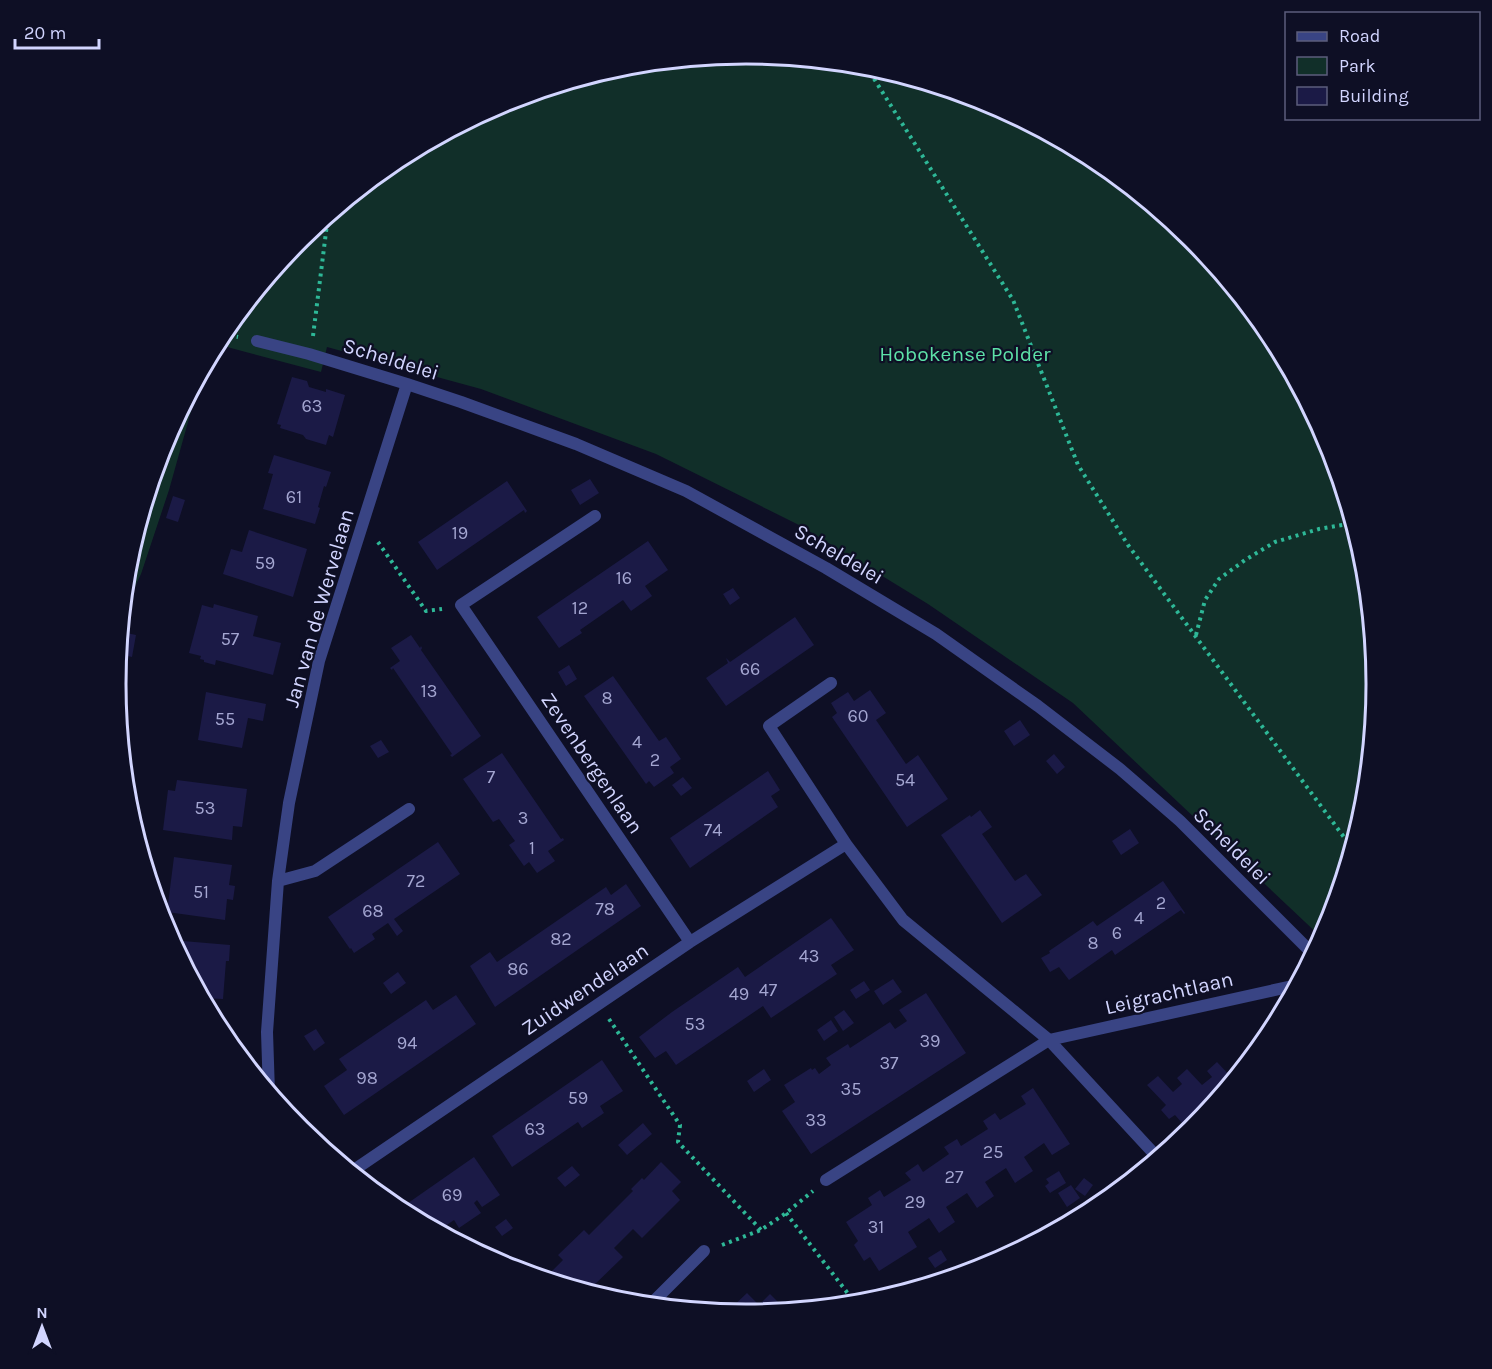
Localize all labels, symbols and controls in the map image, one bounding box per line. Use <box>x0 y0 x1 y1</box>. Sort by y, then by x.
scale bar <box>15 12 99 50</box>
legend <box>1285 12 1480 120</box>
text: 20 m <box>24 22 66 44</box>
text: Road <box>1339 25 1380 47</box>
text: Park <box>1339 55 1376 77</box>
text: Building <box>1339 85 1409 107</box>
street label: Scheldelei <box>340 333 442 385</box>
park label: Hobokense Polder <box>879 342 1051 366</box>
house number: 63 <box>302 395 322 417</box>
house number: 61 <box>286 486 302 508</box>
street label: Jan van de Wervelaan <box>279 506 359 710</box>
street label: Scheldelei <box>790 519 888 589</box>
house number: 19 <box>452 522 468 544</box>
house number: 59 <box>255 552 275 574</box>
house number: 16 <box>616 567 632 589</box>
house number: 12 <box>572 597 588 619</box>
house number: 57 <box>221 628 240 650</box>
house number: 66 <box>740 658 760 680</box>
house number: 13 <box>421 680 437 702</box>
house number: 8 <box>601 687 613 709</box>
street label: Zevenbergenlaan <box>536 688 648 838</box>
house number: 60 <box>848 705 869 727</box>
house number: 55 <box>215 708 235 730</box>
house number: 4 <box>632 731 642 753</box>
house number: 2 <box>650 749 660 771</box>
house number: 7 <box>487 766 496 788</box>
house number: 54 <box>895 769 915 791</box>
house number: 53 <box>195 797 215 819</box>
street label: Scheldelei <box>1189 803 1275 889</box>
house number: 3 <box>518 807 528 829</box>
house number: 74 <box>704 819 722 841</box>
house number: 1 <box>529 837 535 859</box>
house number: 72 <box>407 870 425 892</box>
house number: 51 <box>193 881 209 903</box>
house number: 2 <box>1156 892 1166 914</box>
house number: 78 <box>595 898 615 920</box>
house number: 68 <box>362 900 384 922</box>
house number: 4 <box>1134 907 1144 929</box>
house number: 6 <box>1112 922 1122 944</box>
house number: 82 <box>550 928 572 950</box>
house number: 8 <box>1087 932 1099 954</box>
street label: Zuidwendelaan <box>517 938 653 1040</box>
house number: 43 <box>799 945 819 967</box>
house number: 86 <box>507 958 529 980</box>
street label: Leigrachtlaan <box>1103 967 1235 1019</box>
house number: 47 <box>759 979 778 1001</box>
house number: 49 <box>729 983 749 1005</box>
house number: 53 <box>685 1013 705 1035</box>
house number: 39 <box>919 1030 941 1052</box>
house number: 94 <box>397 1032 417 1054</box>
house number: 37 <box>879 1052 899 1074</box>
house number: 98 <box>356 1067 378 1089</box>
house number: 35 <box>841 1078 861 1100</box>
house number: 59 <box>568 1087 588 1109</box>
house number: 33 <box>805 1109 827 1131</box>
house number: 63 <box>525 1118 545 1140</box>
house number: 25 <box>983 1141 1003 1163</box>
house number: 27 <box>945 1166 964 1188</box>
house number: 69 <box>442 1184 462 1206</box>
house number: 29 <box>905 1191 925 1213</box>
house number: 31 <box>868 1216 884 1238</box>
north arrow <box>12 1297 72 1357</box>
text: N <box>36 1303 48 1322</box>

